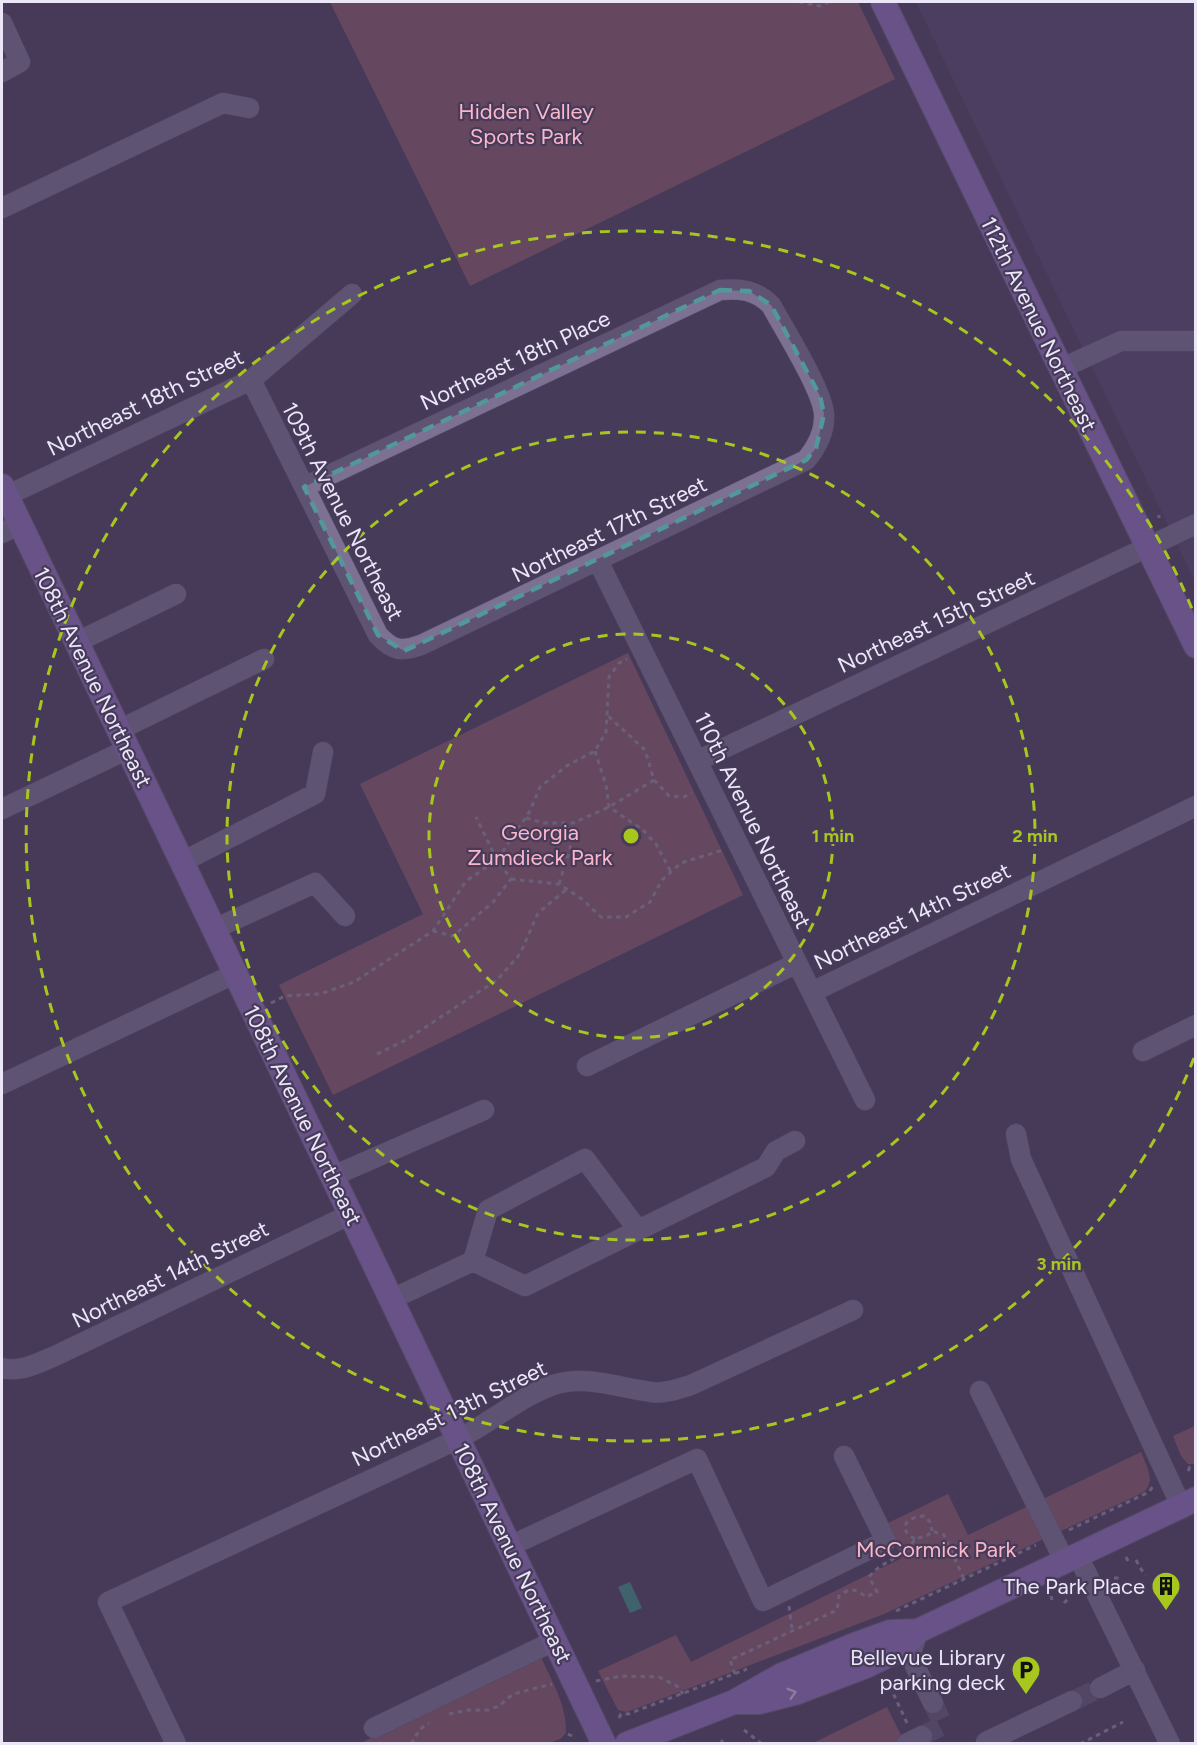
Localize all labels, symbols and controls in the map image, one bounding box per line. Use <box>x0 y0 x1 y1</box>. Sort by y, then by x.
park label: Hidden Valley Sports Park <box>458 98 594 150</box>
street label: 112th Avenue Northeast <box>975 212 1102 436</box>
street label: Northeast 18th Place <box>416 305 614 416</box>
street label: Northeast 18th Street <box>43 343 248 462</box>
street label: 109th Avenue Northeast <box>276 398 409 625</box>
street label: Northeast 17th Street <box>507 471 711 588</box>
street label: 108th Avenue Northeast <box>27 562 158 792</box>
street label: Northeast 15th Street <box>833 564 1039 679</box>
street label: 110th Avenue Northeast <box>688 707 817 933</box>
park label: Georgia Zumdieck Park <box>468 819 613 871</box>
text: 1 min <box>812 825 854 847</box>
text: 2 min <box>1012 825 1058 847</box>
centre of rings <box>621 826 641 846</box>
street label: Northeast 14th Street <box>809 857 1015 976</box>
street label: 108th Avenue Northeast <box>237 1000 368 1230</box>
street label: Northeast 14th Street <box>67 1215 273 1334</box>
text: 3 min <box>1037 1253 1081 1275</box>
street label: Northeast 13th Street <box>347 1354 551 1472</box>
street label: 108th Avenue Northeast <box>447 1438 578 1668</box>
park label: McCormick Park <box>856 1536 1016 1563</box>
building icon: The Park Place <box>1150 1570 1182 1612</box>
place label: The Park Place <box>1003 1573 1145 1600</box>
place label: Bellevue Library parking deck <box>850 1644 1005 1696</box>
parking icon: Bellevue Library parking deck <box>1010 1654 1042 1696</box>
one-way arrow <box>786 1688 797 1701</box>

